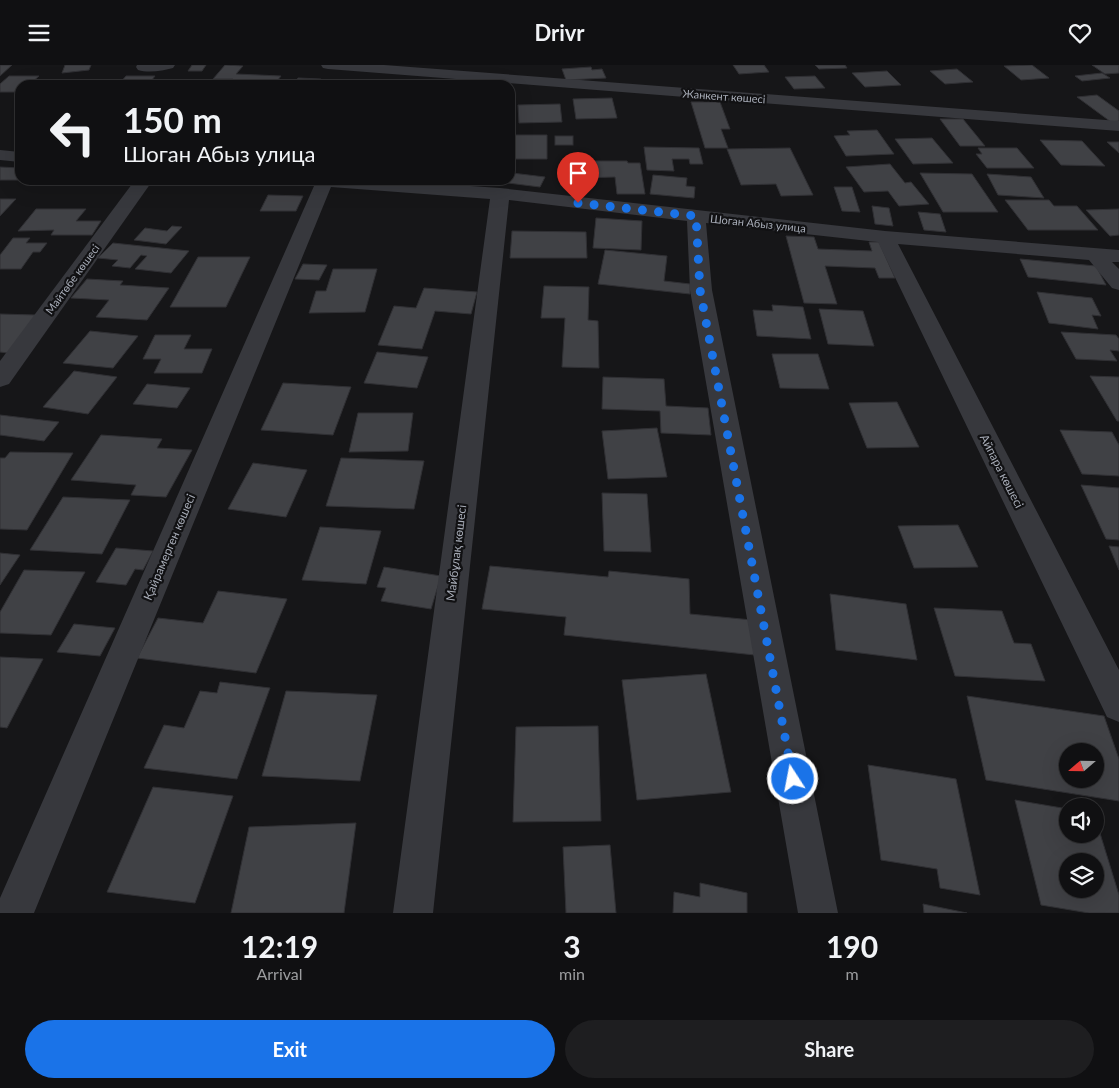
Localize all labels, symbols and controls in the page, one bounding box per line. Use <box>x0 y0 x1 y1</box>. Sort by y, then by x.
icon: menu <box>25 19 53 47</box>
text: Drivr <box>534 19 585 46</box>
icon: heart <box>1066 19 1094 47</box>
street label: Жанкент көшесі <box>682 87 766 105</box>
text: 150 m <box>123 98 222 140</box>
icon: left <box>40 100 105 165</box>
text: Шоган Абыз улица <box>123 140 315 167</box>
pin <box>557 152 599 203</box>
icon: arrive <box>564 159 592 187</box>
street label: Шоган Абыз улица <box>709 212 807 234</box>
street label: Майтөбе көшесі <box>42 241 102 316</box>
street label: Айпара көшесі <box>977 431 1027 511</box>
street label: Қайрамерген көшесі <box>140 491 198 602</box>
street label: Майбұлақ көшесі <box>443 504 469 602</box>
north arrow <box>1059 743 1104 787</box>
map controls <box>1059 743 1104 898</box>
position arrow <box>766 752 818 804</box>
button: sound <box>1059 798 1104 843</box>
button: layers <box>1059 853 1104 898</box>
text: 12:19 <box>241 928 318 964</box>
text: 3 <box>563 928 581 964</box>
text: 190 <box>826 928 878 964</box>
text: Arrival <box>256 964 303 983</box>
text: min <box>559 964 585 983</box>
text: m <box>845 964 859 983</box>
button: Exit <box>25 1020 555 1078</box>
button: Share <box>565 1020 1094 1078</box>

